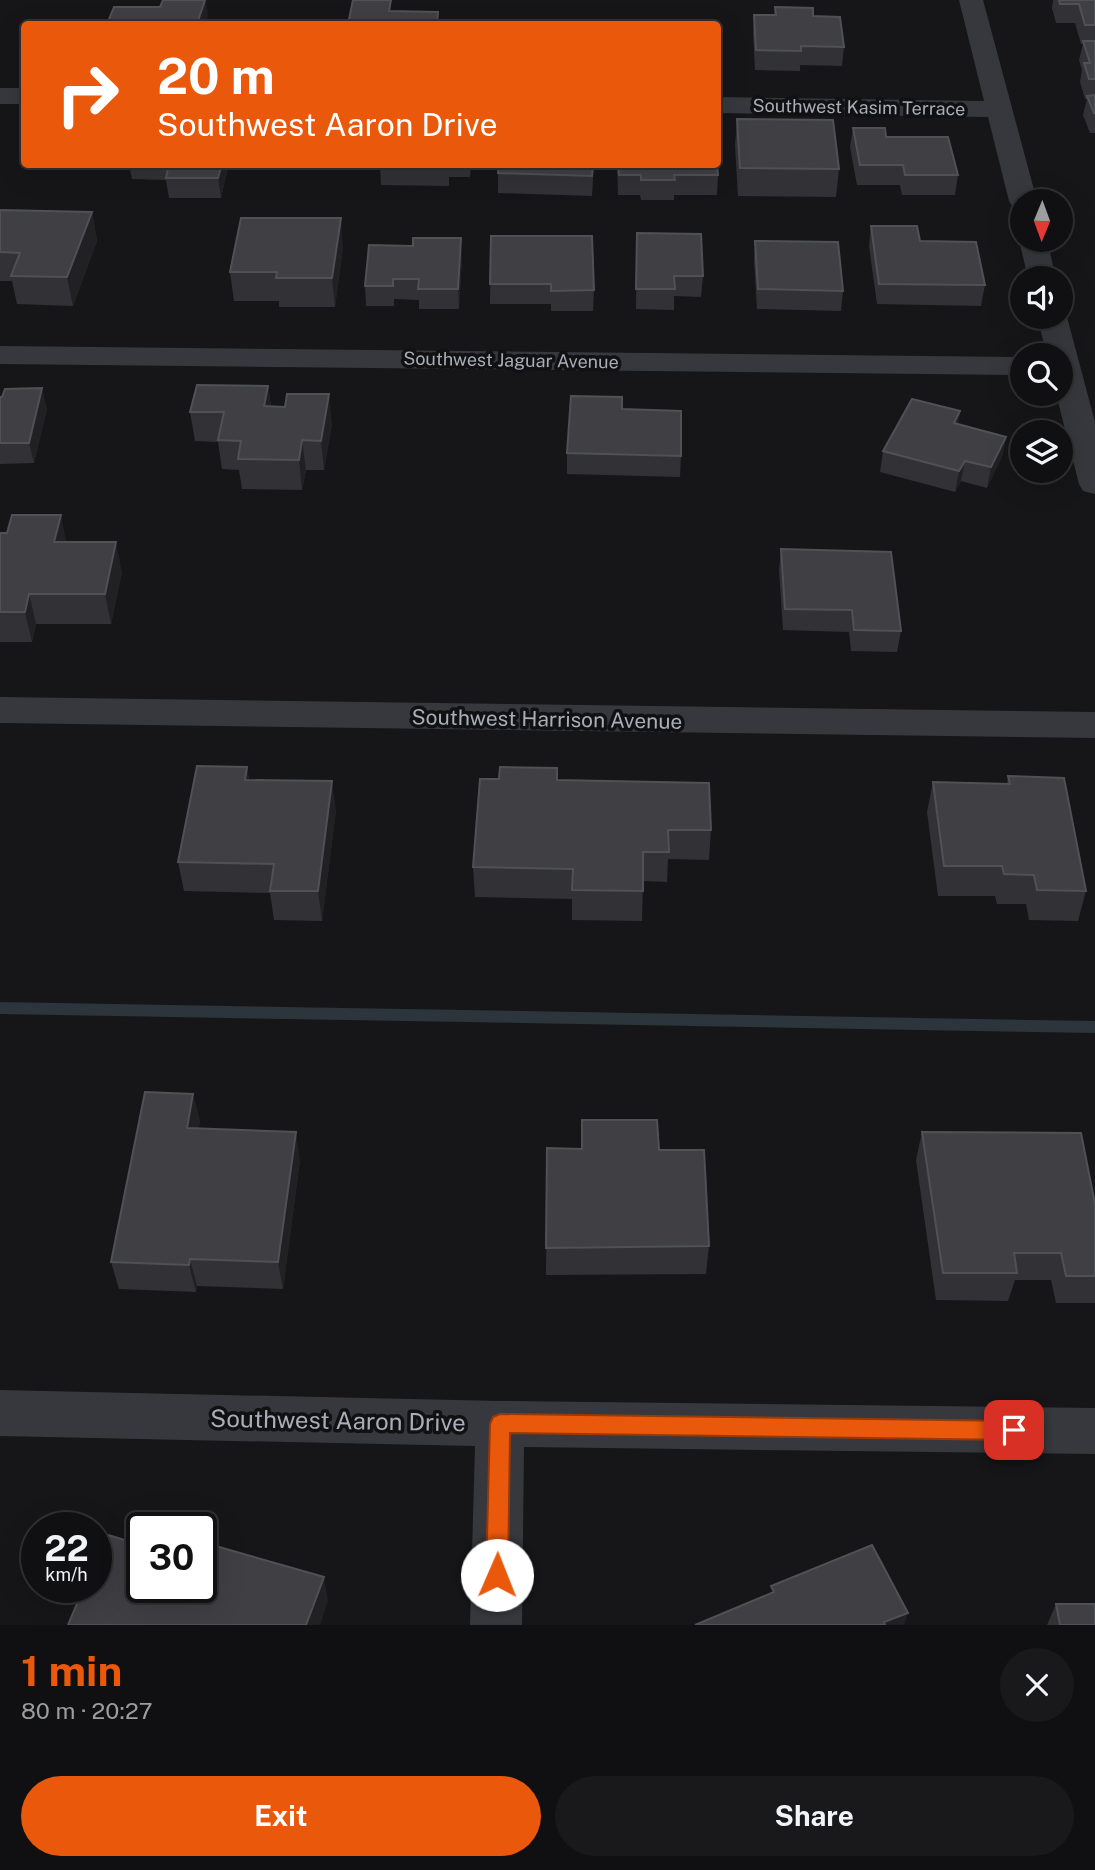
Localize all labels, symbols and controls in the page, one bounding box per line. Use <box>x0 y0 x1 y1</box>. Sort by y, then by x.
text: 20 m <box>157 47 275 105</box>
icon: right <box>42 49 133 140</box>
street label: Southwest Kasim Terrace <box>752 95 966 119</box>
text: Southwest Aaron Drive <box>157 106 498 143</box>
north arrow <box>1010 189 1073 252</box>
map controls <box>1010 189 1073 483</box>
button: sound <box>1010 266 1073 329</box>
button: search <box>1010 343 1073 406</box>
street label: Southwest Jaguar Avenue <box>403 348 619 372</box>
button: layers <box>1010 420 1073 483</box>
street label: Southwest Harrison Avenue <box>411 704 683 734</box>
pin <box>984 1400 1044 1460</box>
street label: Southwest Aaron Drive <box>210 1404 466 1436</box>
icon: arrive <box>995 1411 1033 1449</box>
speed limit sign: 30 <box>126 1512 217 1603</box>
text: 22 <box>44 1528 89 1569</box>
position arrow <box>460 1538 534 1612</box>
text: km/h <box>45 1564 88 1585</box>
text: 1 min <box>21 1646 122 1695</box>
button: close <box>1000 1648 1074 1722</box>
text: 80 m · 20:27 <box>21 1697 153 1724</box>
button: Exit <box>21 1776 541 1856</box>
button: Share <box>555 1776 1074 1856</box>

